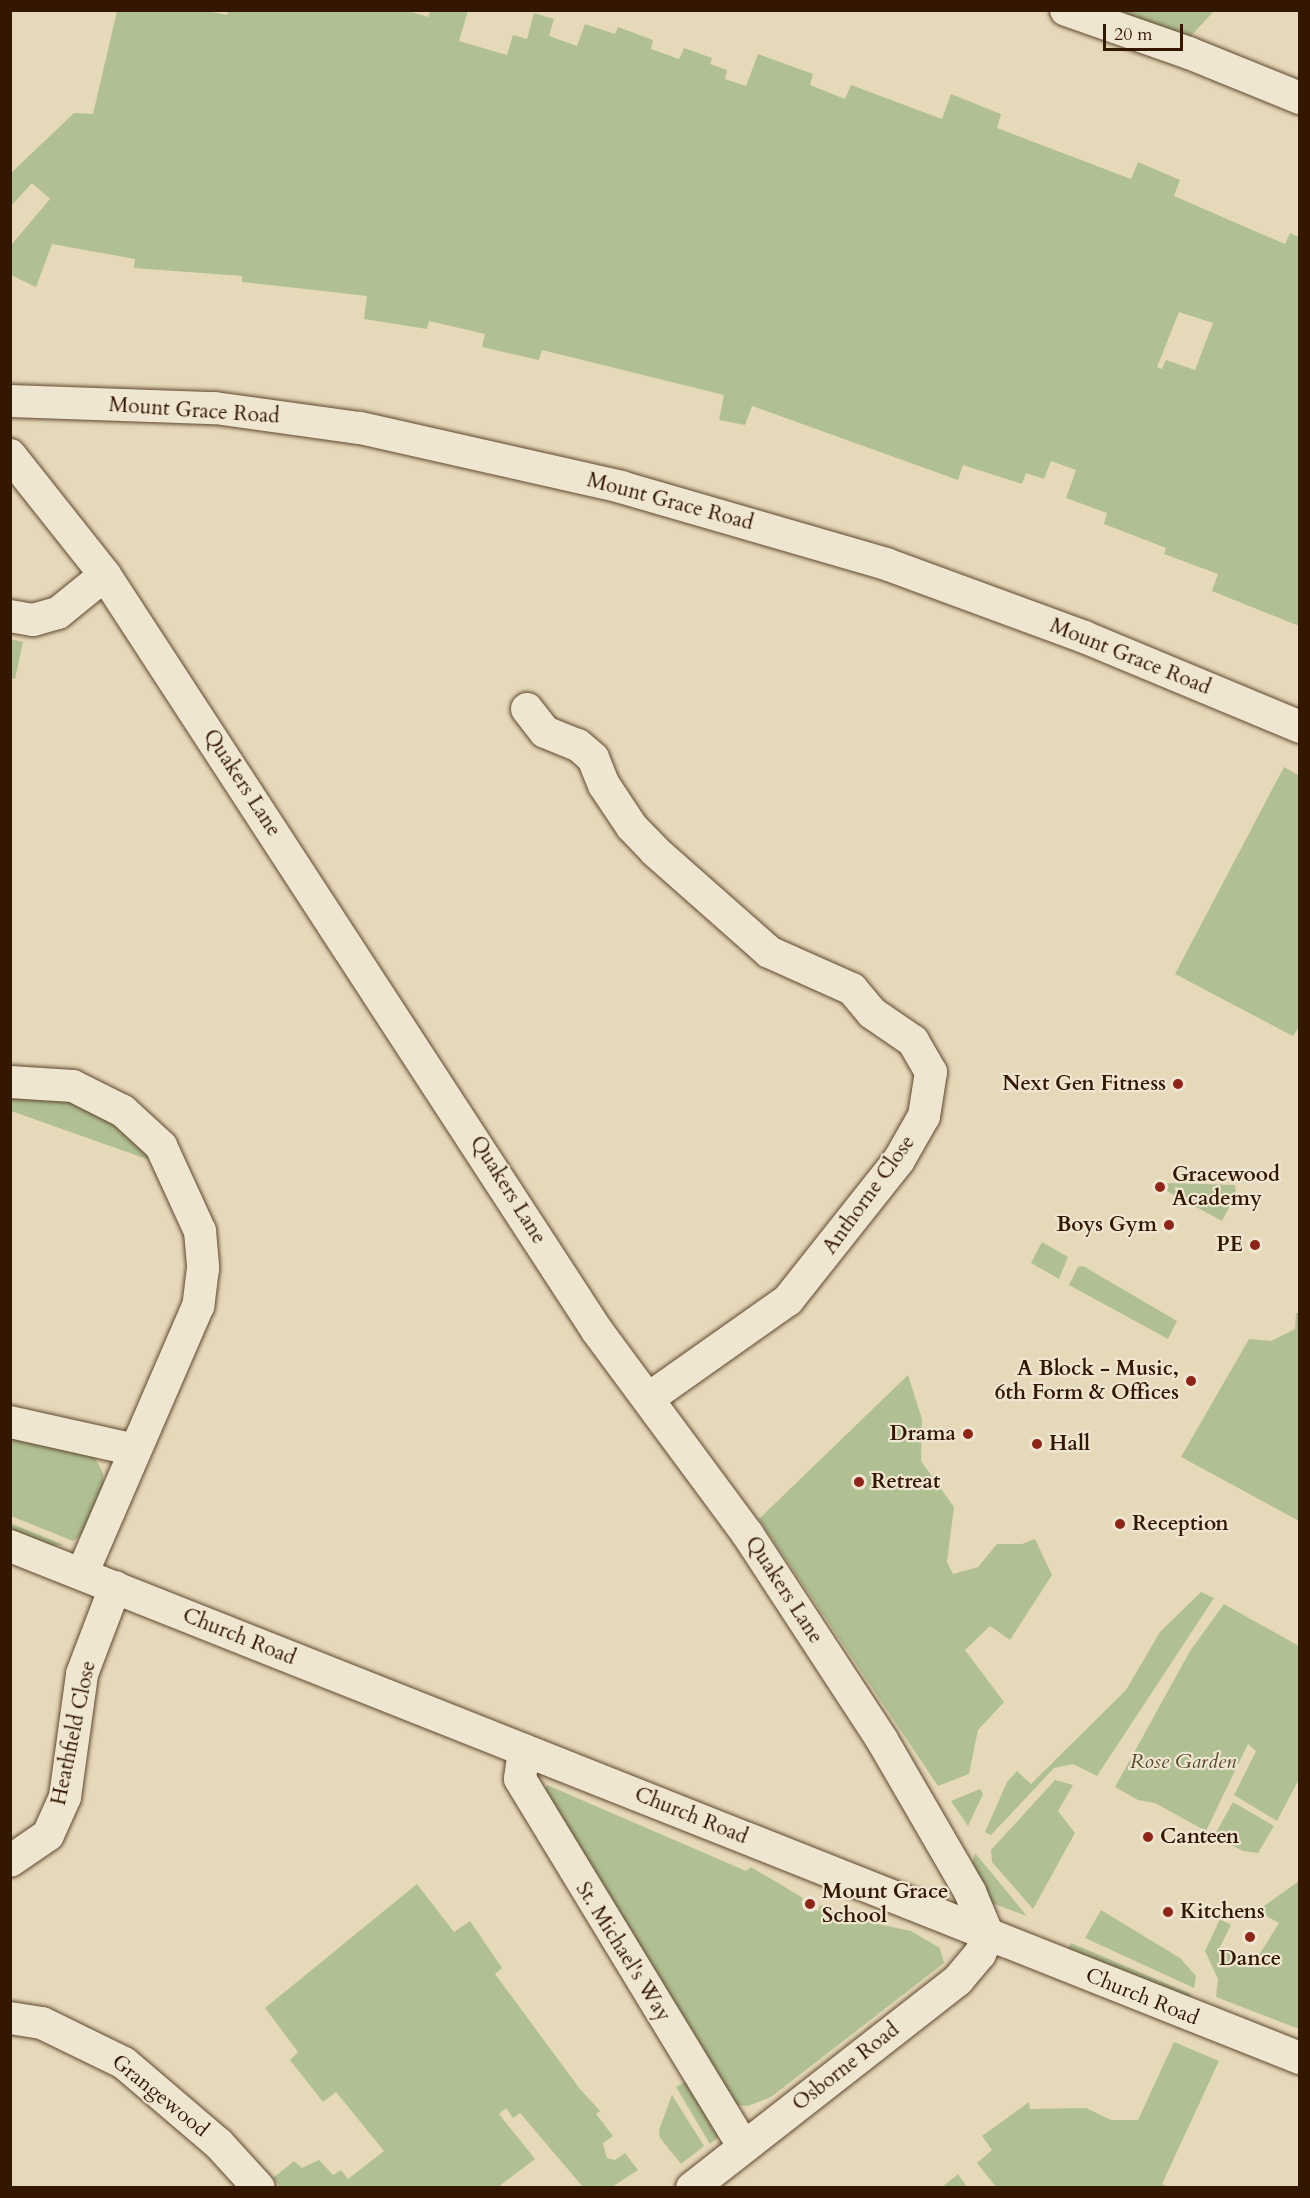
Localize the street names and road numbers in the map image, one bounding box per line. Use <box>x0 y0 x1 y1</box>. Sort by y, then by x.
street label: Mount Grace Road <box>108 392 280 430</box>
street label: Mount Grace Road <box>584 468 756 536</box>
street label: Mount Grace Road <box>1046 613 1214 701</box>
street label: Quakers Lane <box>198 725 286 841</box>
street label: Quakers Lane <box>465 1131 551 1249</box>
street label: Anthorne Close <box>818 1131 920 1259</box>
street label: Quakers Lane <box>740 1532 828 1648</box>
street label: Church Road <box>179 1603 299 1671</box>
street label: Heathfield Close <box>46 1658 102 1808</box>
street label: Church Road <box>631 1782 751 1850</box>
street label: St. Michael's Way <box>570 1878 676 2026</box>
street label: Church Road <box>1082 1963 1202 2031</box>
street label: Osborne Road <box>788 2017 904 2117</box>
street label: Grangewood <box>106 2049 214 2143</box>

